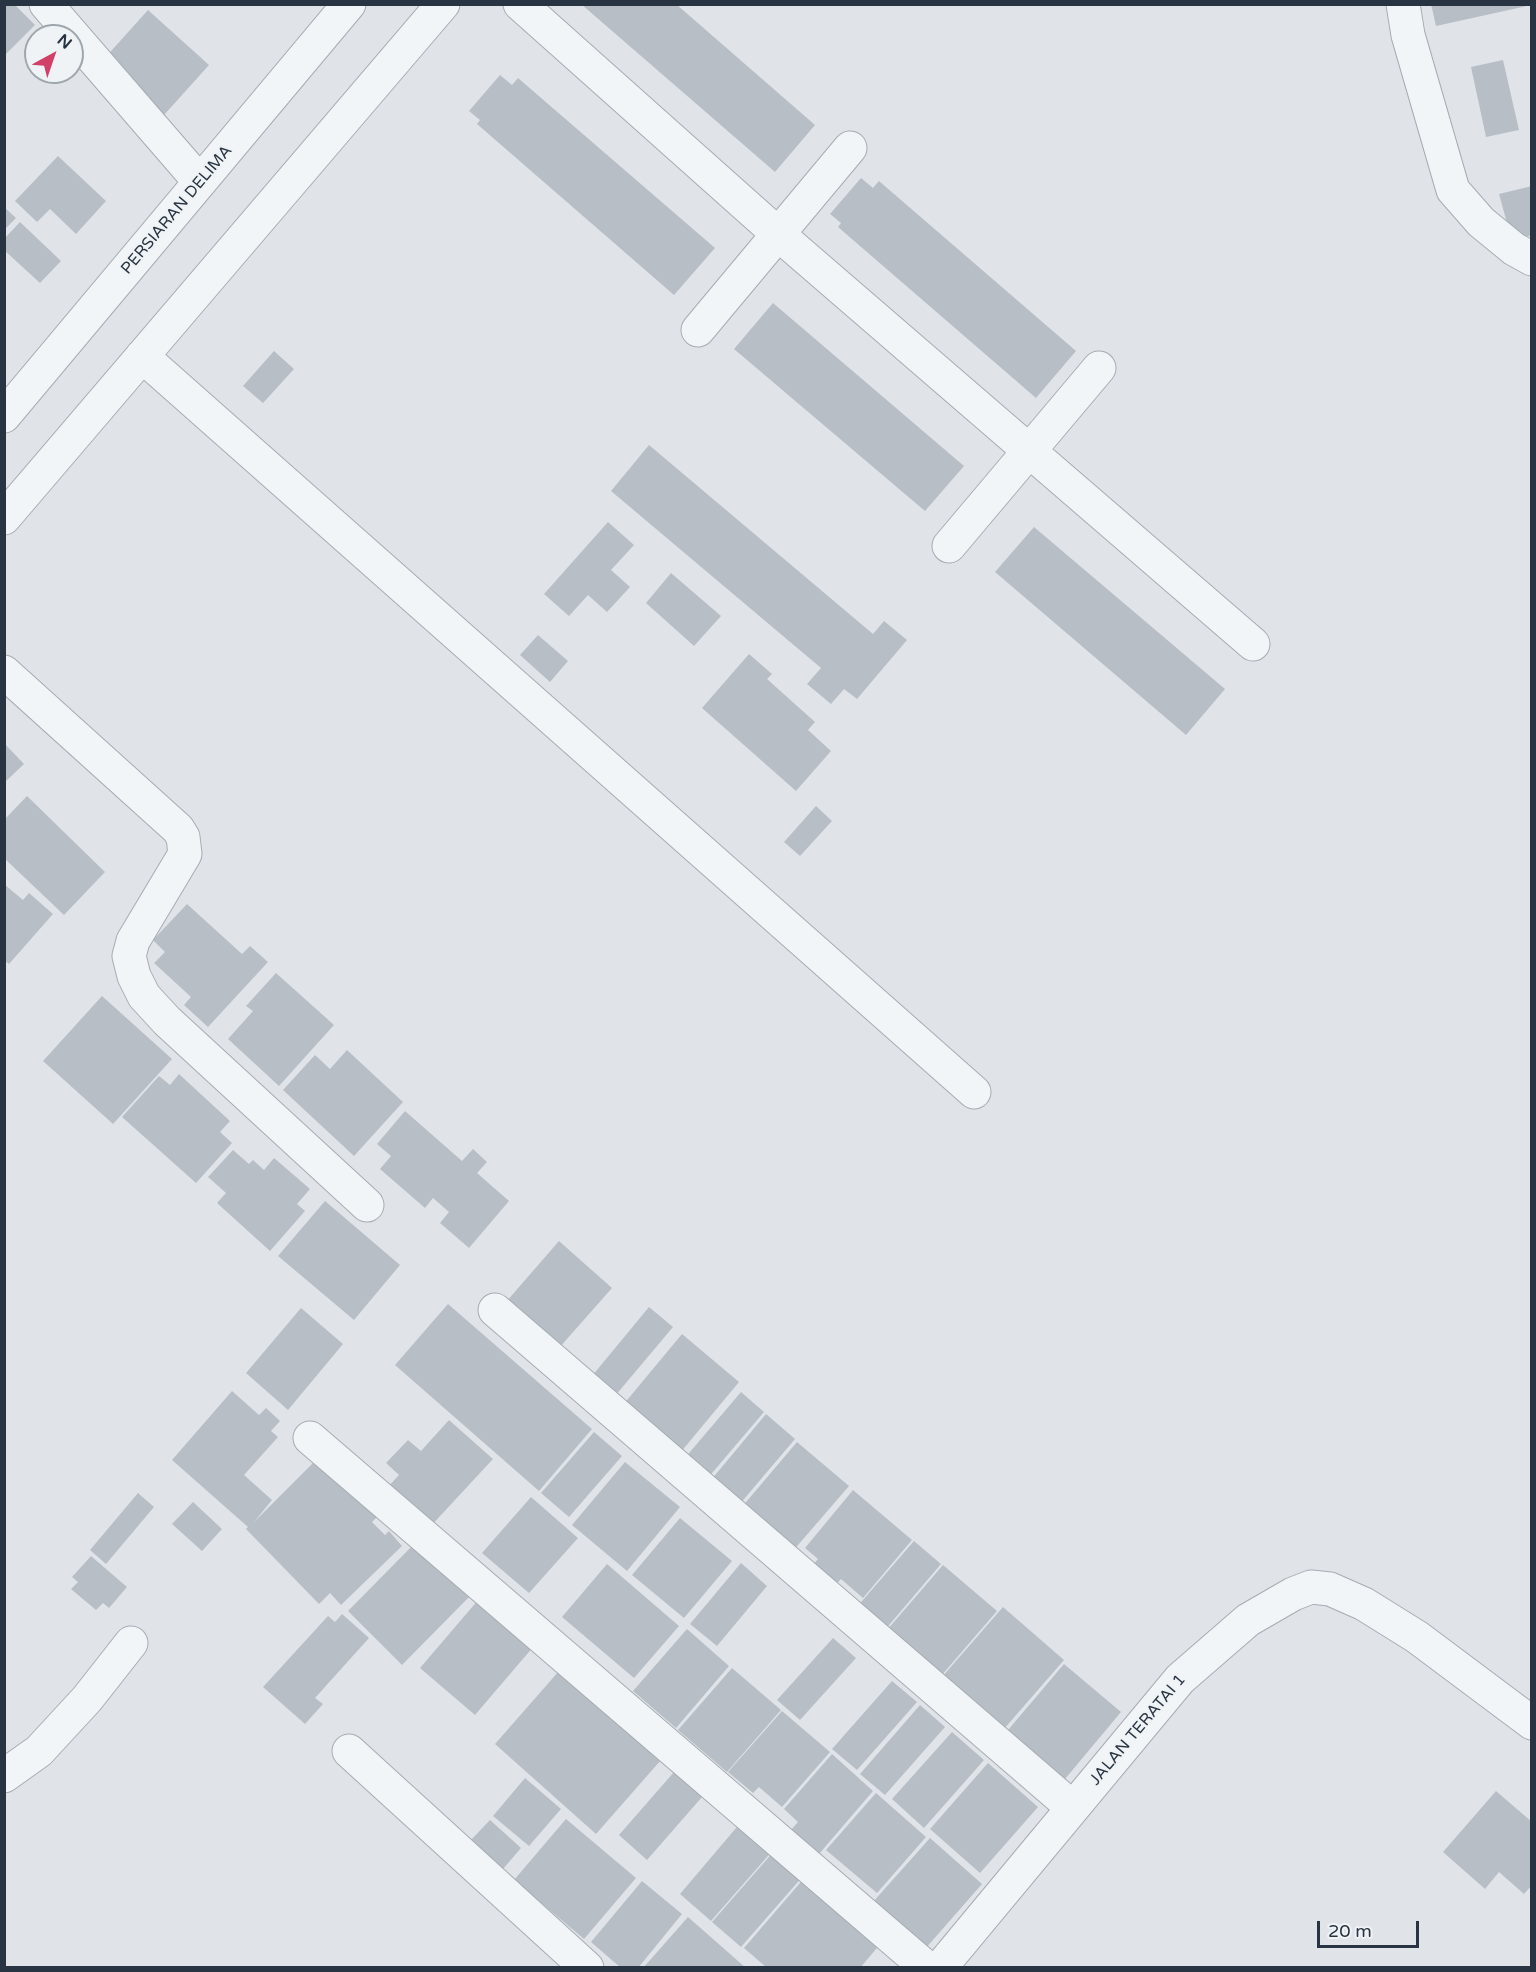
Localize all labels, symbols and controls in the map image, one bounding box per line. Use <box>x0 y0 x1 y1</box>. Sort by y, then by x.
north arrow <box>24 24 84 84</box>
text: N <box>53 30 76 54</box>
street label: PERSIARAN DELIMA <box>117 142 237 278</box>
street label: JALAN TERATAI 1 <box>1086 1671 1190 1789</box>
scale bar <box>1320 1909 1422 1947</box>
text: 20 m <box>1328 1920 1372 1942</box>

